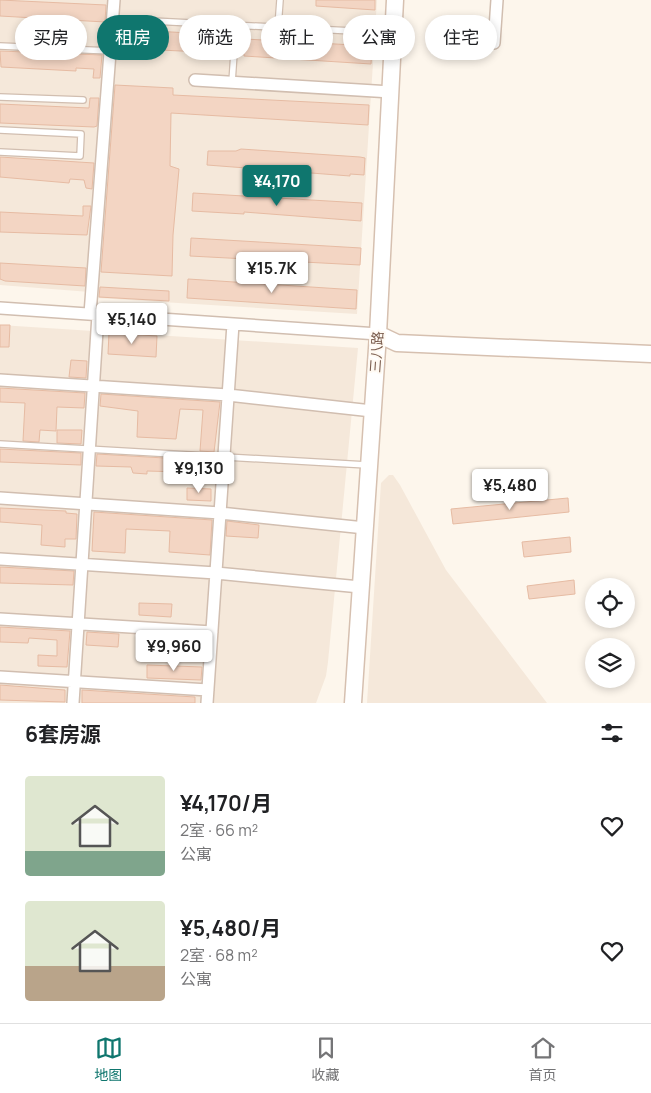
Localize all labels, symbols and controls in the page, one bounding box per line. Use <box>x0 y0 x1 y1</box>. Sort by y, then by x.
chip: 买房 <box>15 15 87 60</box>
chip: 租房 <box>97 15 169 60</box>
chip: 筛选 <box>179 15 251 60</box>
chip: 新上 <box>261 15 333 60</box>
chip: 公寓 <box>343 15 415 60</box>
chip: 住宅 <box>425 15 497 60</box>
pin: ¥4,170 <box>236 164 318 207</box>
text: ¥4,170 <box>253 170 301 192</box>
pin: ¥15.7K <box>231 252 313 294</box>
text: ¥15.7K <box>247 257 297 279</box>
pin: ¥5,140 <box>91 302 173 345</box>
text: ¥5,140 <box>107 308 157 330</box>
street label: 三八路 <box>365 330 387 374</box>
pin: ¥9,130 <box>158 452 240 494</box>
text: ¥9,130 <box>174 457 224 479</box>
pin: ¥5,480 <box>469 468 551 511</box>
text: ¥5,480 <box>483 474 537 496</box>
map controls <box>585 578 635 688</box>
button: locate <box>585 578 635 628</box>
pin: ¥9,960 <box>133 630 215 672</box>
text: ¥9,960 <box>147 635 201 657</box>
button: layers <box>585 638 635 688</box>
icon: filters <box>598 719 626 747</box>
text: 6套房源 <box>25 720 101 748</box>
text: ¥4,170/月 <box>180 789 272 817</box>
icon: home <box>65 796 125 856</box>
icon: heart <box>598 812 626 840</box>
text: 2室 · 66 m² <box>180 819 258 841</box>
text: 公寓 <box>180 843 212 865</box>
text: ¥5,480/月 <box>180 914 281 942</box>
icon: home <box>65 921 125 981</box>
icon: heart <box>598 937 626 965</box>
text: 2室 · 68 m² <box>180 944 258 966</box>
text: 公寓 <box>180 968 212 990</box>
tab: 地图 <box>95 1034 123 1084</box>
tab: 收藏 <box>312 1034 340 1084</box>
tab: 首页 <box>529 1034 557 1084</box>

